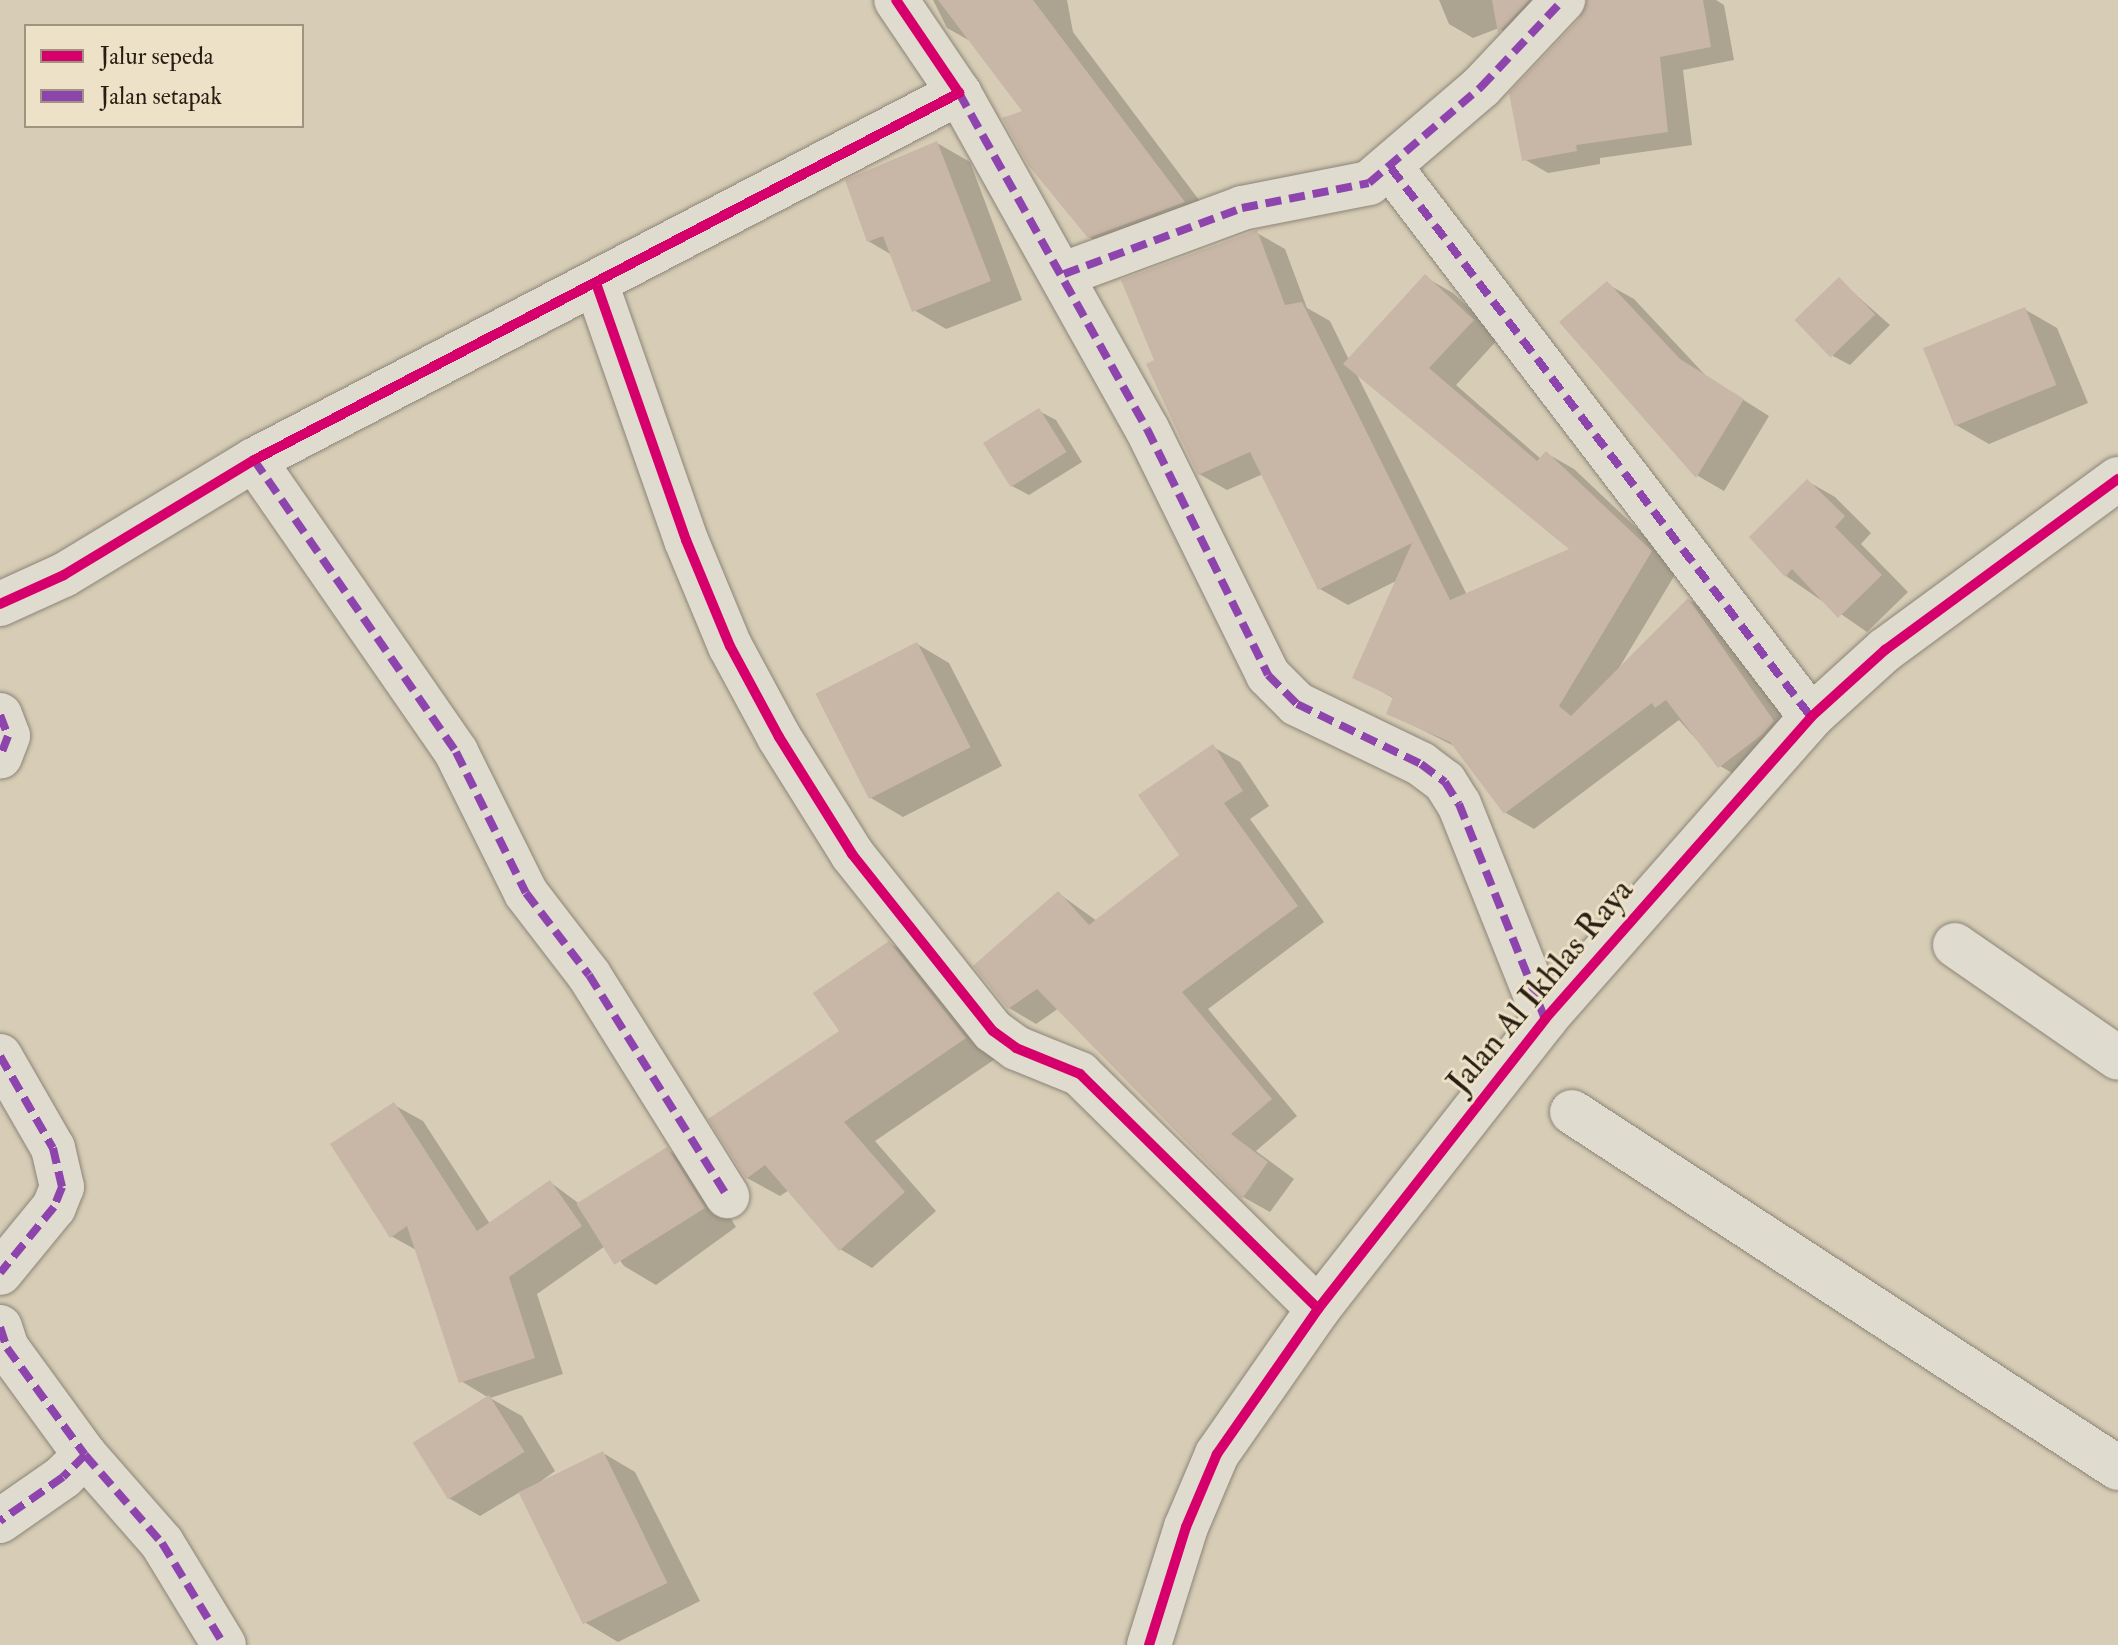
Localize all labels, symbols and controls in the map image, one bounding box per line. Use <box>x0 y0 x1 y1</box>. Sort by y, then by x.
legend <box>24 24 304 128</box>
text: Jalur sepeda <box>100 41 214 72</box>
text: Jalan setapak <box>100 81 222 112</box>
street label: Jalan Al Ikhlas Raya <box>1438 870 1642 1102</box>

